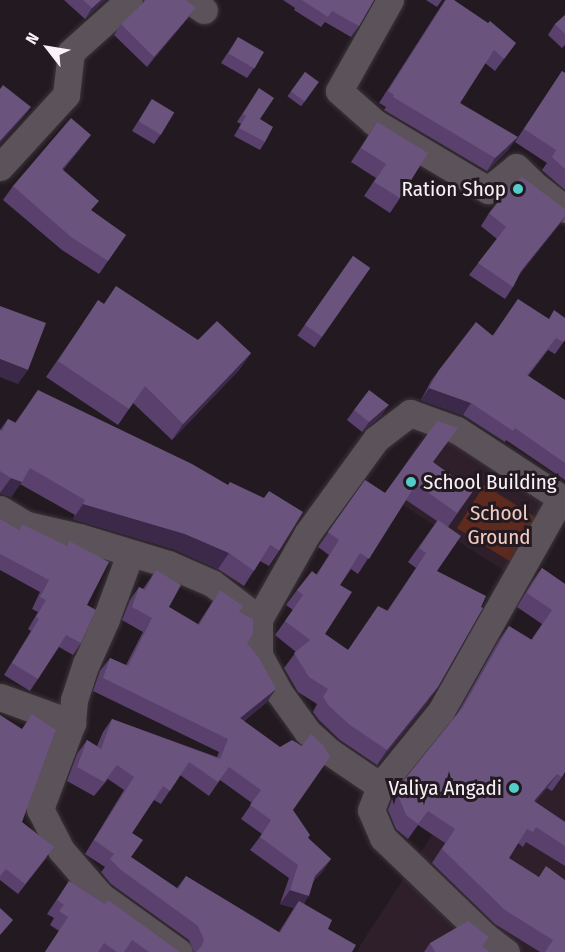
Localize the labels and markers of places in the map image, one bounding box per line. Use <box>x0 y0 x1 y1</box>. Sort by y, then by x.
place label: Ration Shop <box>402 176 506 202</box>
marker: Ration Shop <box>511 182 525 196</box>
place label: School Building <box>423 469 557 495</box>
marker: School Building <box>404 475 418 489</box>
place label: Valiya Angadi <box>389 775 502 801</box>
marker: Valiya Angadi <box>507 781 521 795</box>

